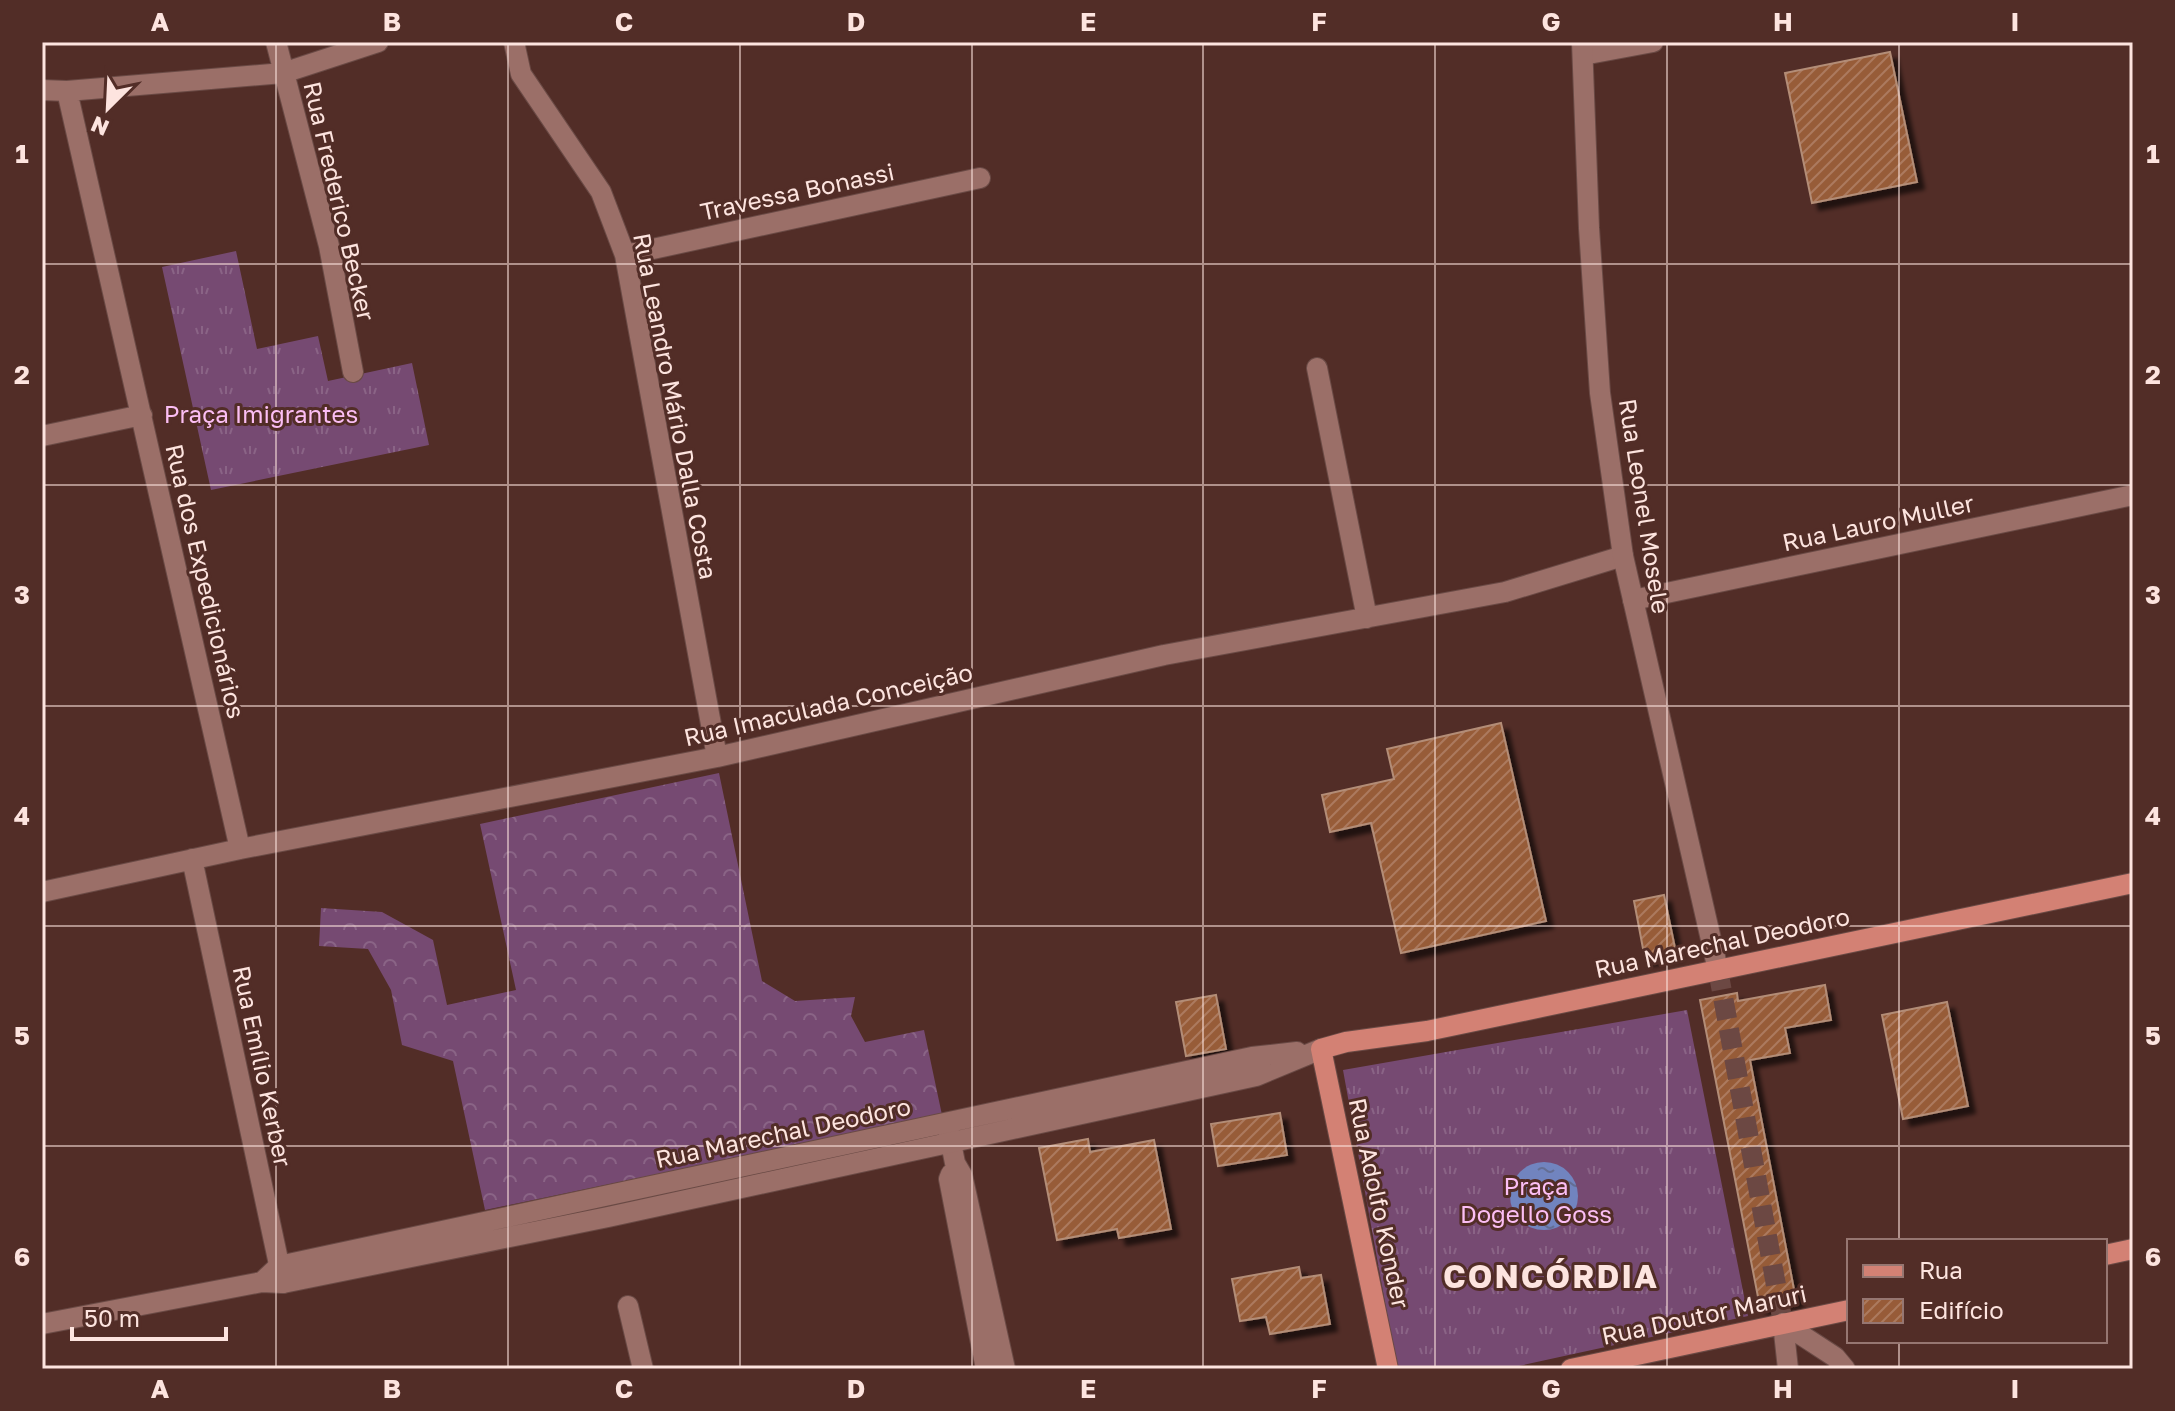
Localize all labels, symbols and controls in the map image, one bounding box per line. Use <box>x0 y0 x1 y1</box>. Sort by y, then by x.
text: A <box>151 6 170 37</box>
text: B <box>383 6 401 37</box>
text: C <box>615 6 633 37</box>
text: D <box>847 6 865 37</box>
text: E <box>1080 6 1096 37</box>
text: F <box>1311 6 1327 37</box>
text: G <box>1541 6 1561 37</box>
text: H <box>1773 6 1793 37</box>
text: I <box>2011 6 2019 37</box>
north arrow <box>68 68 148 148</box>
street label: Rua Frederico Becker <box>298 79 382 323</box>
text: N <box>87 111 113 142</box>
text: 1 <box>15 138 29 169</box>
text: 1 <box>2146 138 2160 169</box>
street label: Travessa Bonassi <box>697 156 897 226</box>
street label: Rua Leandro Mário Dalla Costa <box>628 230 724 582</box>
text: 2 <box>14 359 30 390</box>
text: 2 <box>2145 359 2161 390</box>
street label: Rua Leonel Mosele <box>1614 397 1676 615</box>
park label: Praça Imigrantes <box>164 399 358 428</box>
street label: Rua dos Expedicionários <box>160 441 252 721</box>
street label: Rua Lauro Muller <box>1780 488 1976 556</box>
text: 3 <box>14 579 30 610</box>
text: 3 <box>2145 579 2161 610</box>
street label: Rua Imaculada Conceição <box>681 657 975 751</box>
text: 4 <box>14 800 30 831</box>
text: 4 <box>2145 800 2161 831</box>
street label: Rua Marechal Deodoro <box>1592 901 1852 983</box>
street label: Rua Emílio Kerber <box>228 963 298 1169</box>
text: 5 <box>14 1020 30 1051</box>
text: 5 <box>2145 1020 2161 1051</box>
street label: Rua Marechal Deodoro <box>653 1091 913 1173</box>
street label: Rua Adolfo Konder <box>1344 1095 1416 1311</box>
park label: Praça Dogello Goss <box>1460 1171 1612 1228</box>
legend <box>1847 1239 2107 1343</box>
text: 6 <box>14 1241 30 1272</box>
text: 6 <box>2145 1241 2161 1272</box>
text: Rua <box>1919 1255 1963 1284</box>
district label: CONCÓRDIA <box>1443 1257 1659 1295</box>
street label: Rua Doutor Maruri <box>1599 1278 1809 1350</box>
scale bar <box>72 1291 226 1341</box>
text: Edifício <box>1919 1295 2004 1324</box>
text: 50 m <box>84 1303 140 1332</box>
text: A <box>151 1373 170 1404</box>
text: B <box>383 1373 401 1404</box>
text: C <box>615 1373 633 1404</box>
text: D <box>847 1373 865 1404</box>
text: E <box>1080 1373 1096 1404</box>
text: F <box>1311 1373 1327 1404</box>
text: G <box>1541 1373 1561 1404</box>
text: H <box>1773 1373 1793 1404</box>
text: I <box>2011 1373 2019 1404</box>

